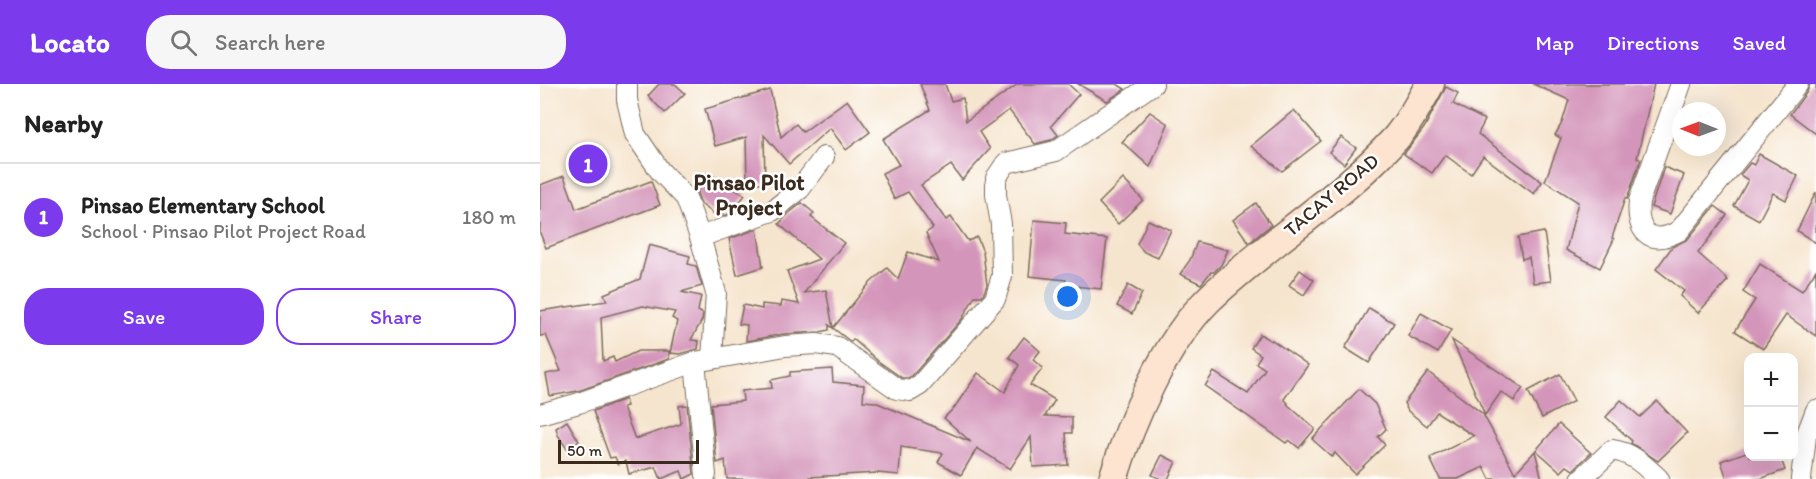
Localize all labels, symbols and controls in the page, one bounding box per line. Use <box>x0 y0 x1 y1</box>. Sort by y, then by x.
search box <box>146 15 566 69</box>
text: Locato <box>30 25 110 59</box>
icon: search <box>167 26 200 59</box>
text: Search here <box>215 29 325 56</box>
text: Map <box>1536 30 1574 55</box>
text: Directions <box>1607 30 1699 55</box>
text: Saved <box>1732 30 1786 55</box>
north arrow <box>1672 102 1726 156</box>
text: Nearby <box>24 107 103 139</box>
pin: 1 <box>568 142 608 187</box>
street label: TACAY ROAD <box>1279 148 1383 242</box>
district label: Pinsao Pilot Project <box>693 169 805 221</box>
text: Pinsao Elementary School <box>81 192 325 219</box>
text: 1 <box>39 205 48 229</box>
text: 180 m <box>462 205 516 229</box>
text: School · Pinsao Pilot Project Road <box>81 219 366 243</box>
your location <box>1053 282 1082 311</box>
button: Save <box>24 288 264 345</box>
button: Share <box>276 288 516 345</box>
map controls <box>1744 353 1798 461</box>
button: + <box>1744 353 1798 407</box>
button: − <box>1744 407 1798 461</box>
scale bar <box>558 437 699 464</box>
text: 50 m <box>567 441 602 460</box>

